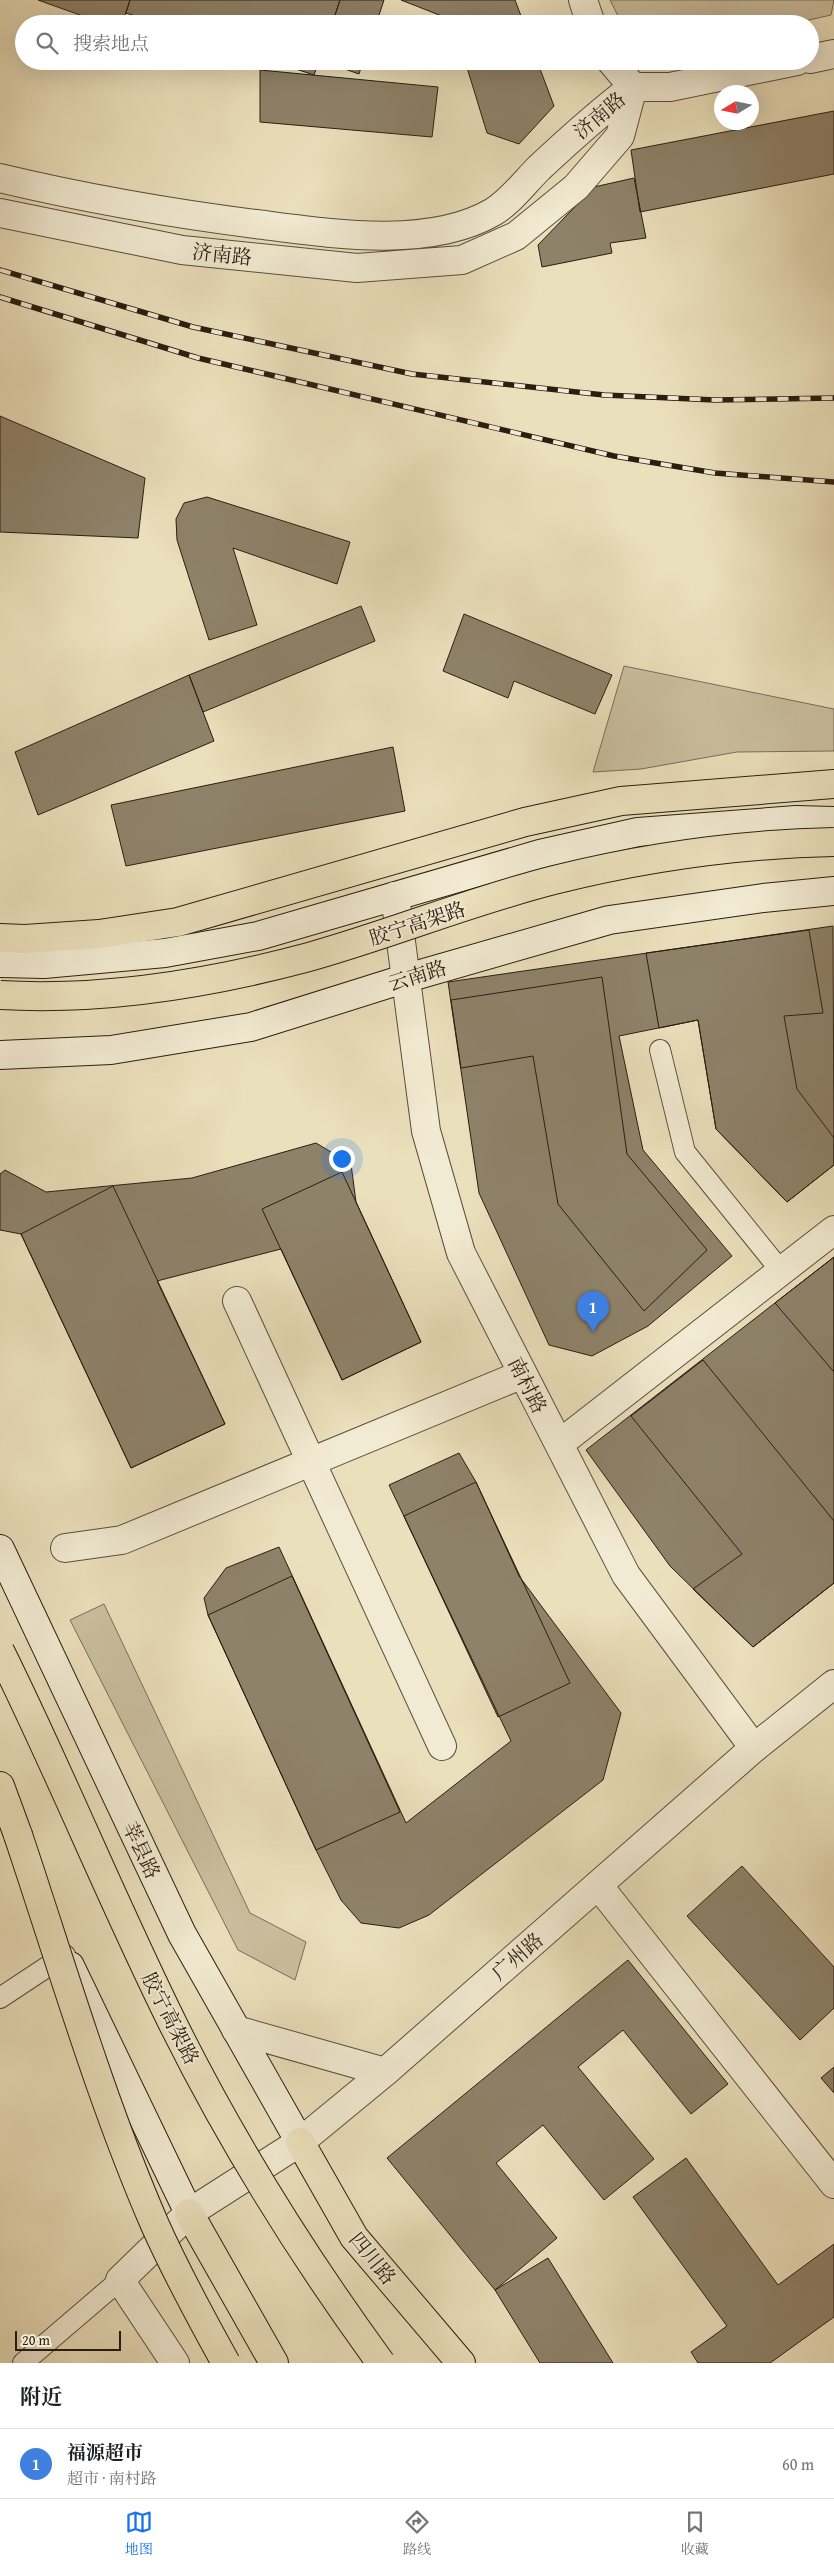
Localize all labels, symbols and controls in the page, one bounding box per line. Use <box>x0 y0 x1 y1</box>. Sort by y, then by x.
search box <box>15 15 819 70</box>
icon: search <box>33 29 61 57</box>
text: 搜索地点 <box>73 29 149 57</box>
street label: 济南路 <box>567 85 631 145</box>
north arrow <box>714 85 759 130</box>
street label: 济南路 <box>191 236 253 272</box>
street label: 胶宁高架路 <box>365 894 469 952</box>
street label: 云南路 <box>384 952 450 998</box>
your location <box>329 1146 355 1172</box>
pin: 1 <box>577 1291 609 1332</box>
street label: 南村路 <box>501 1352 555 1418</box>
street label: 莘县路 <box>116 1817 168 1883</box>
street label: 广州路 <box>485 1925 549 1987</box>
street label: 胶宁高架路 <box>135 1967 207 2069</box>
street label: 四川路 <box>343 2226 403 2290</box>
scale bar <box>15 2328 121 2351</box>
text: 20 m <box>22 2330 50 2350</box>
text: 附近 <box>20 2381 62 2412</box>
text: 福源超市 <box>67 2438 143 2466</box>
text: 1 <box>32 2452 40 2476</box>
text: 60 m <box>782 2452 814 2476</box>
text: 超市 · 南村路 <box>67 2466 157 2490</box>
tab: 地图 <box>125 2508 153 2559</box>
tab: 路线 <box>403 2508 431 2559</box>
tab: 收藏 <box>681 2508 709 2559</box>

